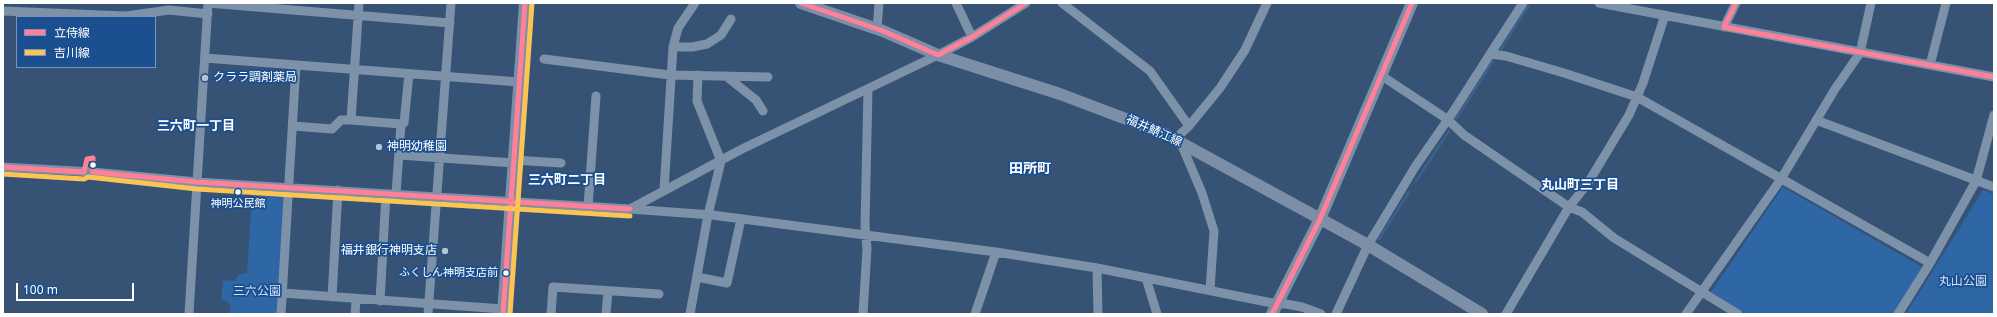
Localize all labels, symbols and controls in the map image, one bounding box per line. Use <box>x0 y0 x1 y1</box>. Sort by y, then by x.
legend <box>16 16 156 68</box>
text: 立侍線 <box>54 24 90 41</box>
text: 吉川線 <box>54 44 90 61</box>
place label: クララ調剤薬局 <box>213 71 297 85</box>
marker: クララ調剤薬局 <box>200 73 210 83</box>
street label: 福井鯖江線 <box>1124 112 1184 150</box>
district label: 三六町一丁目 <box>157 118 235 134</box>
place label: 神明幼稚園 <box>387 140 447 154</box>
marker: 神明幼稚園 <box>374 142 384 152</box>
unlabelled marker <box>88 160 98 170</box>
district label: 田所町 <box>1009 161 1051 177</box>
district label: 三六町二丁目 <box>528 172 606 188</box>
district label: 丸山町三丁目 <box>1541 177 1619 193</box>
marker: 神明公民館 <box>233 187 243 197</box>
place label: 神明公民館 <box>211 197 265 211</box>
place label: 福井銀行神明支店 <box>341 244 437 258</box>
marker: 福井銀行神明支店 <box>440 246 450 256</box>
place label: ふくしん神明支店前 <box>399 266 498 280</box>
marker: ふくしん神明支店前 <box>501 268 511 278</box>
scale bar <box>18 275 136 301</box>
park label: 丸山公園 <box>1939 275 1987 289</box>
text: 100 m <box>23 281 58 298</box>
park label: 三六公園 <box>233 285 281 299</box>

